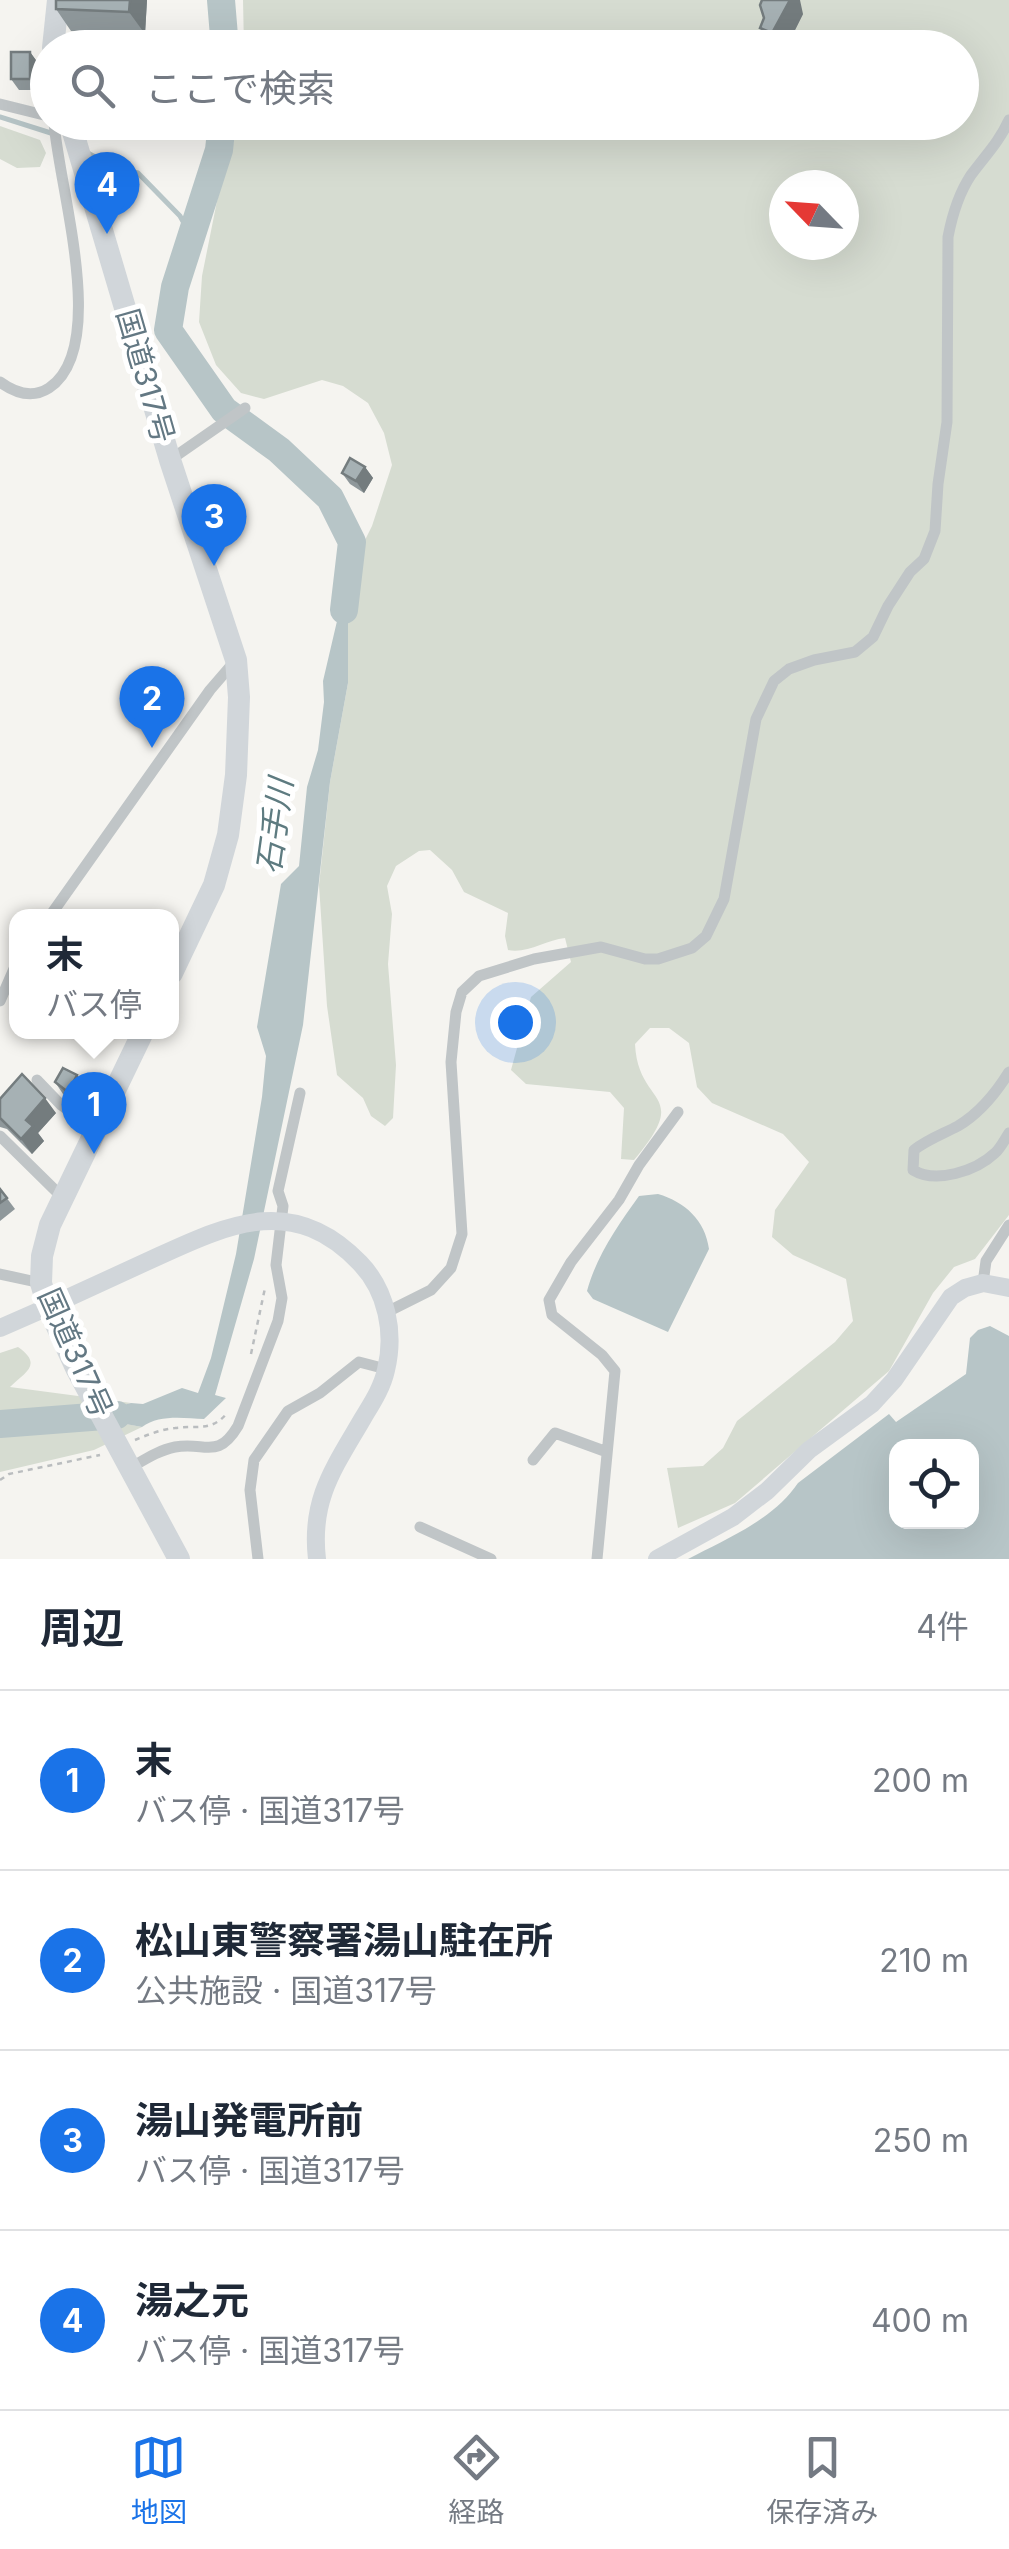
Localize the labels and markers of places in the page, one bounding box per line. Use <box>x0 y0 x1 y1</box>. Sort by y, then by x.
pin: 4 <box>74 152 140 234</box>
pin: 3 <box>182 484 246 566</box>
pin: 2 <box>120 666 184 748</box>
pin: 1 <box>62 1072 126 1154</box>

